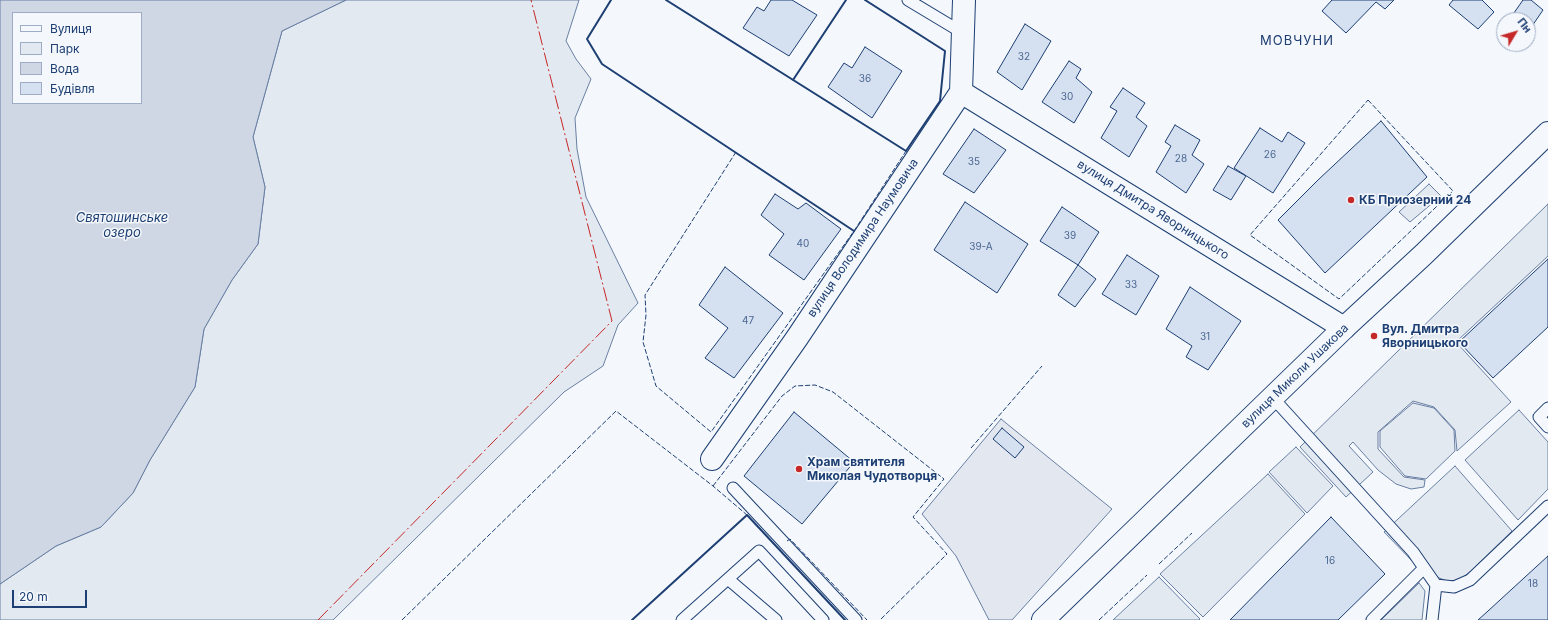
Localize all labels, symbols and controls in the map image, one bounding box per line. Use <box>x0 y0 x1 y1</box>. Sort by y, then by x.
legend <box>12 12 142 104</box>
north arrow <box>1496 12 1536 52</box>
text: Пн <box>1515 15 1535 35</box>
text: Вулиця <box>50 21 92 36</box>
district label: МОВЧУНИ <box>1260 33 1334 49</box>
text: Парк <box>50 41 80 56</box>
house number: 32 <box>1018 51 1030 63</box>
text: Вода <box>50 61 79 76</box>
house number: 36 <box>859 73 871 85</box>
text: Будівля <box>50 81 95 96</box>
house number: 30 <box>1061 91 1073 103</box>
house number: 26 <box>1264 149 1276 161</box>
house number: 28 <box>1175 153 1187 165</box>
street label: вулиця Володимира Наумовича <box>804 156 922 320</box>
house number: 35 <box>968 156 980 168</box>
street label: вулиця Дмитра Яворницького <box>1074 157 1232 263</box>
place label: КБ Приозерний 24 <box>1359 193 1471 207</box>
marker: КБ Приозерний 24 <box>1346 195 1356 205</box>
water label: Святошинське озеро <box>76 210 168 241</box>
house number: 39 <box>1064 230 1076 242</box>
house number: 40 <box>797 238 809 250</box>
house number: 39-А <box>969 241 993 253</box>
house number: 33 <box>1125 279 1137 291</box>
house number: 47 <box>742 315 754 327</box>
street label: вулиця Миколи Ушакова <box>1238 321 1352 431</box>
place label: Вул. Дмитра Яворницького <box>1382 322 1468 350</box>
house number: 31 <box>1200 331 1210 343</box>
marker: Вул. Дмитра Яворницького <box>1369 331 1379 341</box>
place label: Храм святителя Миколая Чудотворця <box>807 455 937 483</box>
marker: Храм святителя Миколая Чудотворця <box>794 464 804 474</box>
house number: 16 <box>1325 555 1335 567</box>
house number: 18 <box>1528 578 1538 590</box>
scale bar <box>14 582 89 608</box>
text: 20 m <box>19 589 48 604</box>

